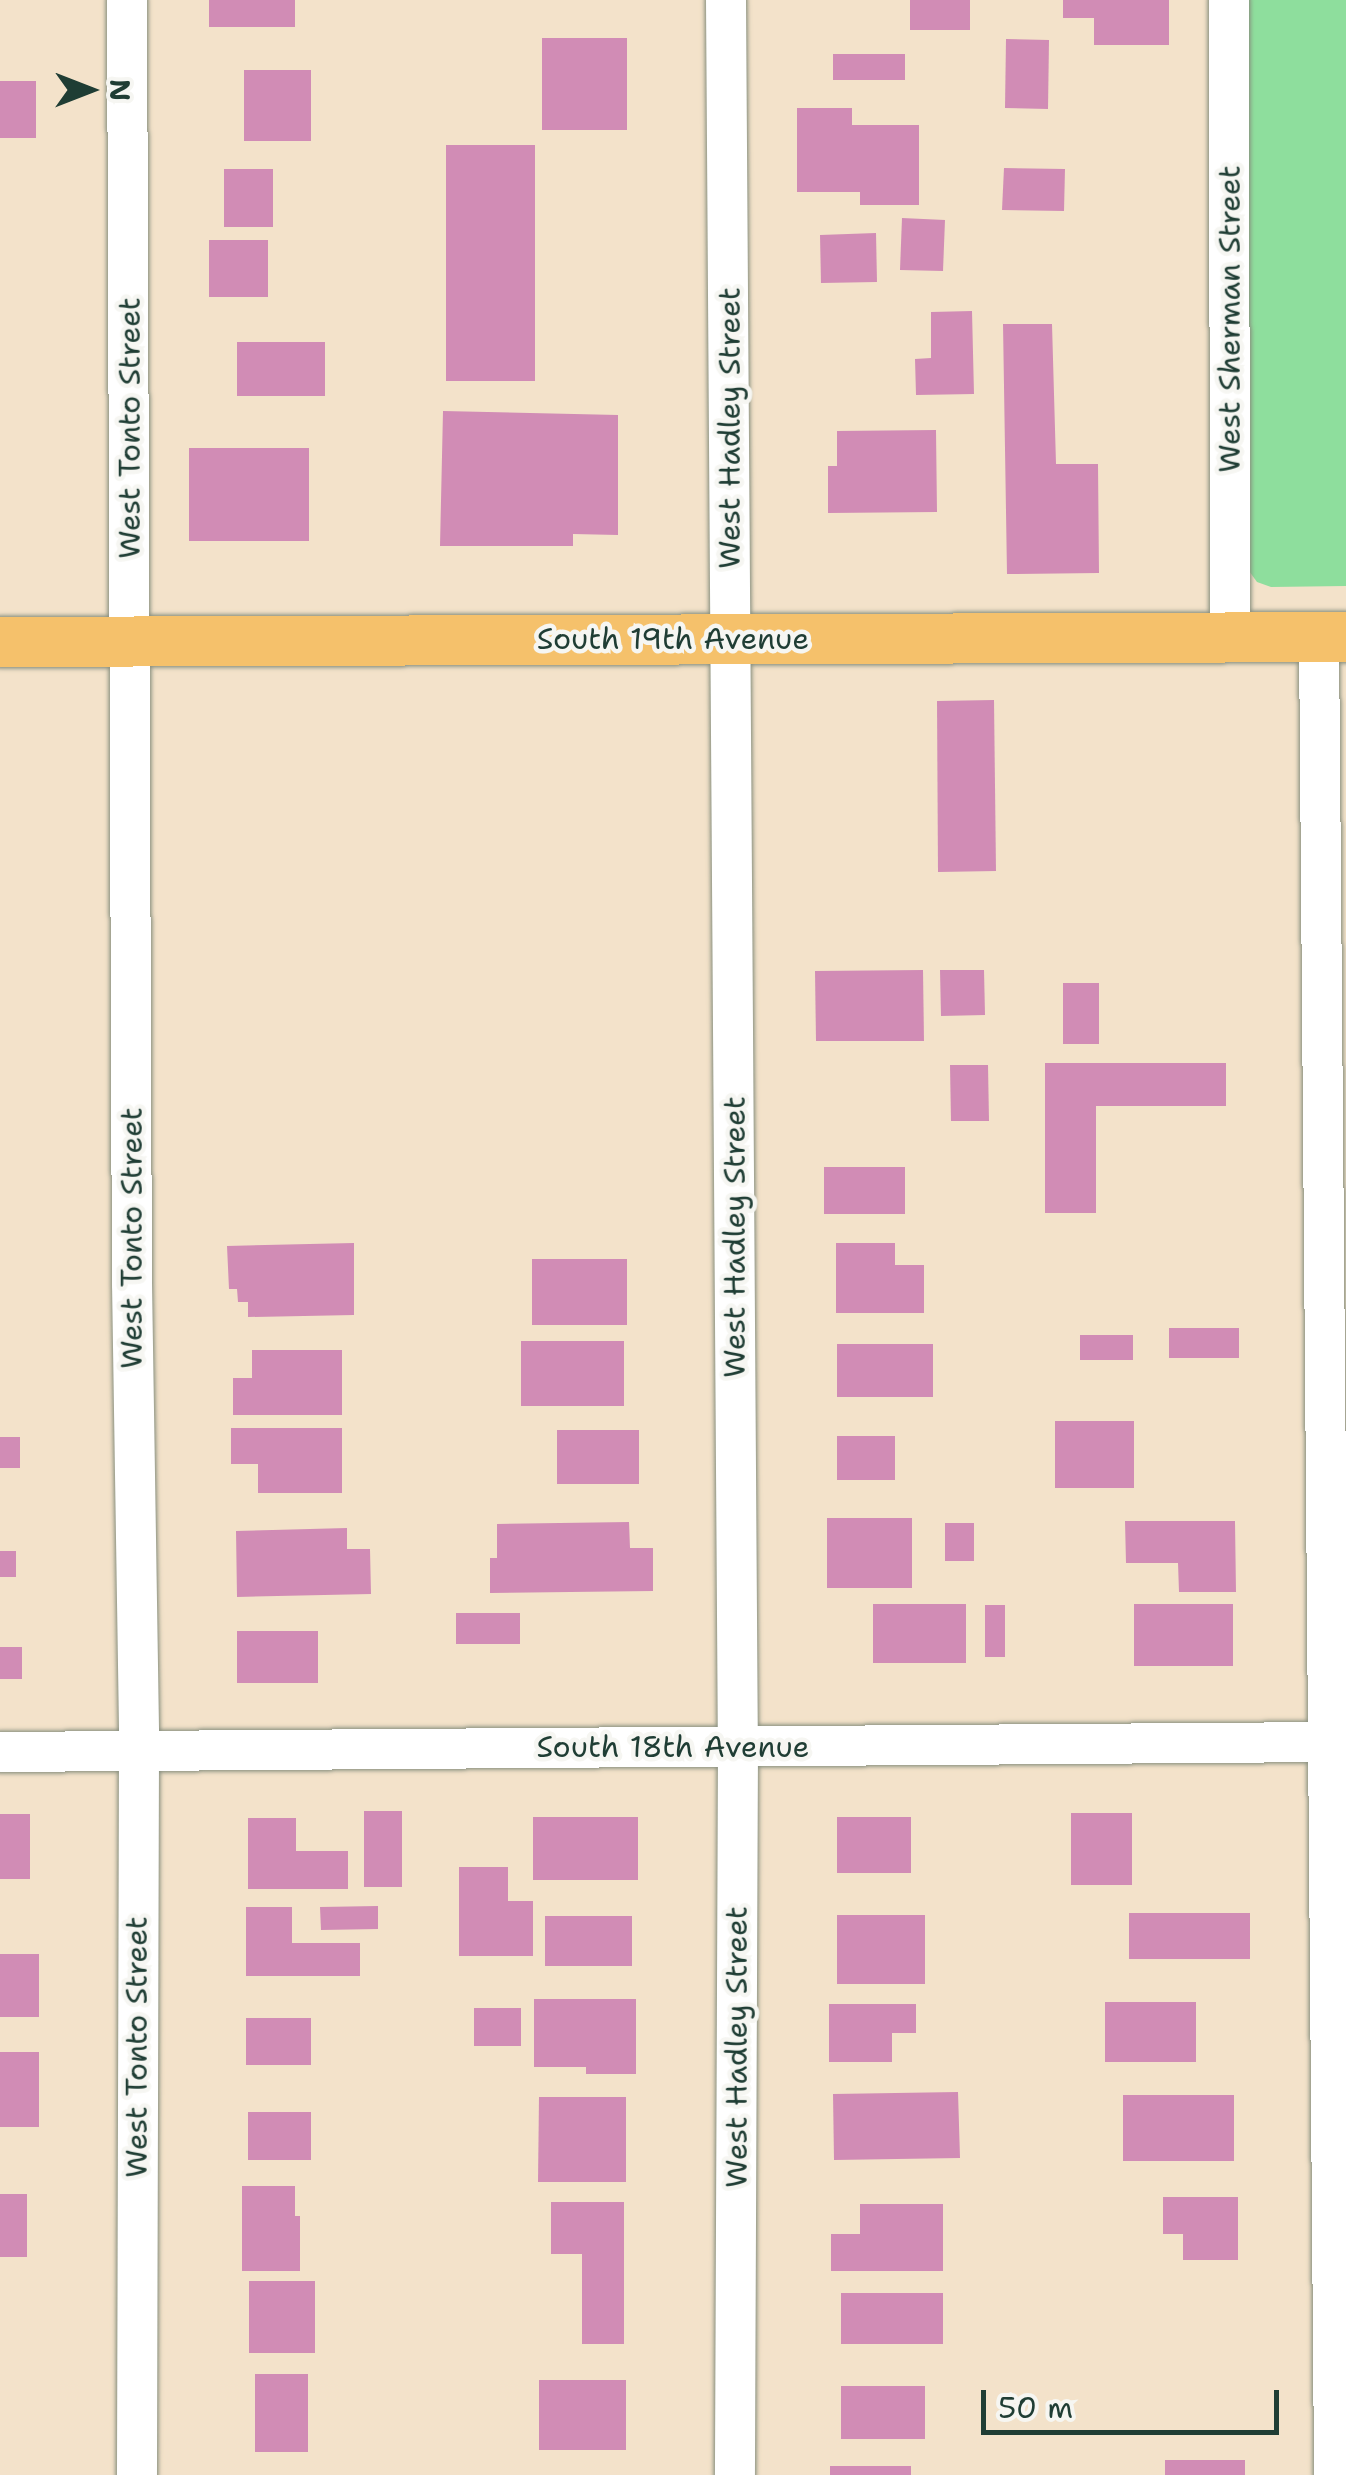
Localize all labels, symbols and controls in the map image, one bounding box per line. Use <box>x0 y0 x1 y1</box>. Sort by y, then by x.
north arrow <box>40 40 140 140</box>
text: N <box>101 79 139 101</box>
street label: West Sherman Street <box>1212 165 1248 473</box>
street label: West Hadley Street <box>712 287 748 569</box>
street label: West Tonto Street <box>112 297 148 559</box>
street label: South 19th Avenue <box>537 621 809 657</box>
street label: West Hadley Street <box>717 1096 753 1378</box>
street label: West Tonto Street <box>114 1107 150 1369</box>
street label: South 18th Avenue <box>536 1729 810 1765</box>
street label: West Hadley Street <box>719 1906 755 2188</box>
street label: West Tonto Street <box>119 1916 155 2178</box>
scale bar <box>986 2370 1284 2432</box>
text: 50 m <box>998 2387 1073 2428</box>

